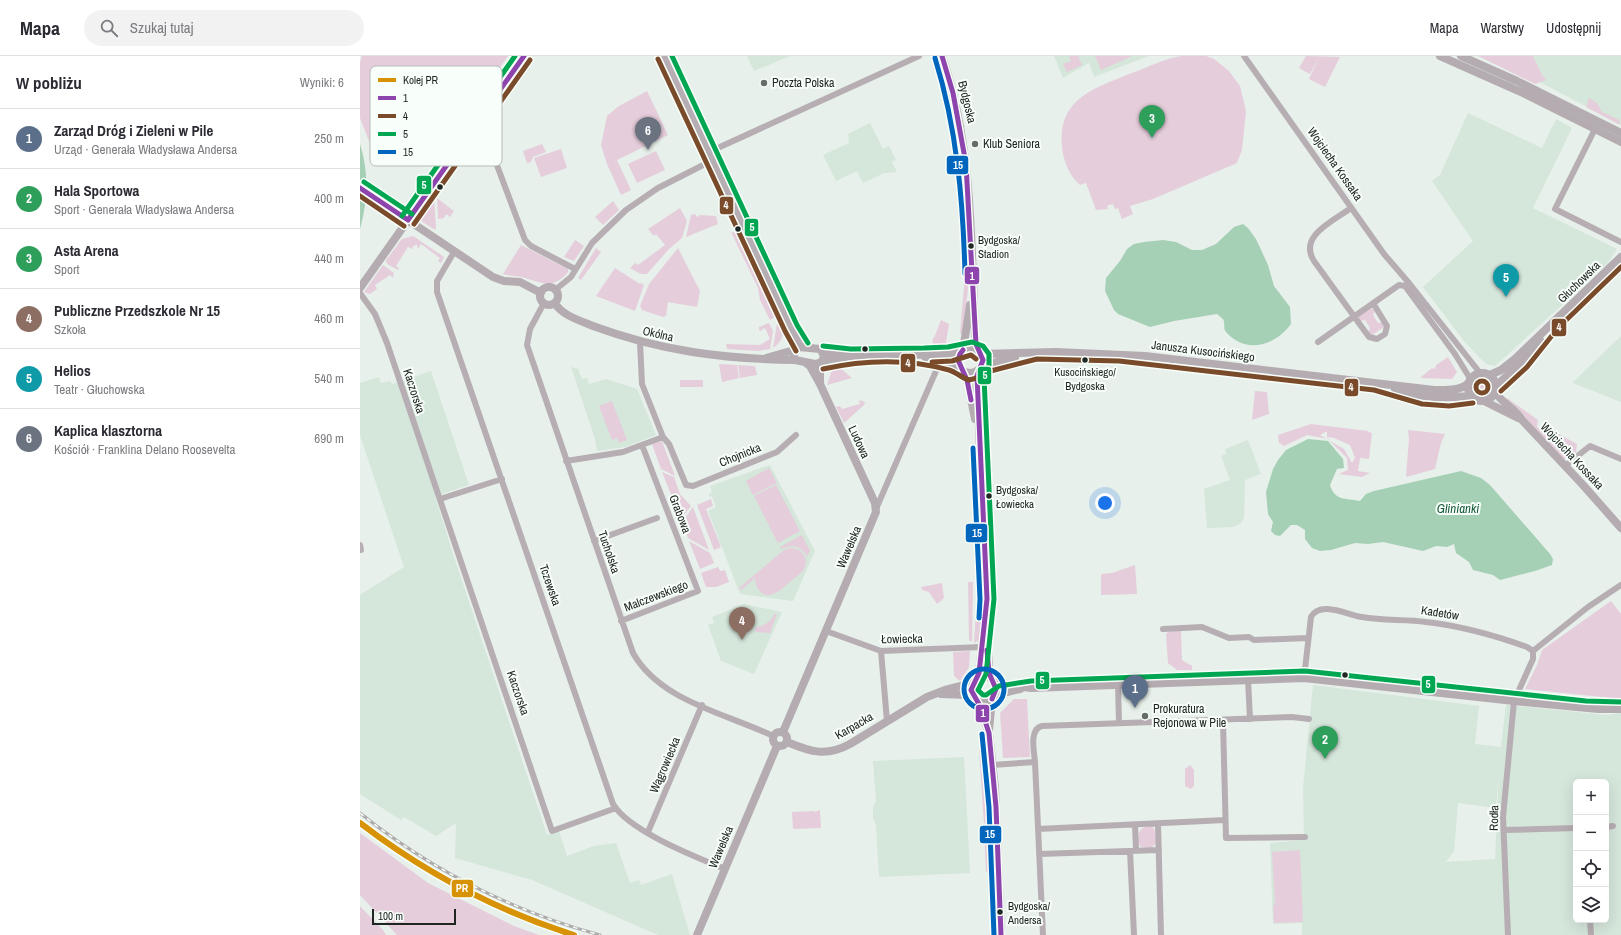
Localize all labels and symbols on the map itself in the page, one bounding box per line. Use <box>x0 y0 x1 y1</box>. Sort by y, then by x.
legend <box>370 66 502 166</box>
text: Kolej PR <box>403 73 439 87</box>
place label: Poczta Polska <box>772 75 835 91</box>
marker: Poczta Polska <box>759 78 769 88</box>
street label: Bydgoska <box>954 79 980 125</box>
text: 1 <box>403 91 408 105</box>
pin: 3 <box>1139 105 1165 138</box>
text: 4 <box>403 109 408 123</box>
pin: 6 <box>635 117 661 150</box>
street label: Wojciecha Kossaka <box>1304 124 1367 204</box>
text: 5 <box>403 127 408 141</box>
place label: Klub Seniora <box>983 136 1040 152</box>
marker: Klub Seniora <box>970 139 980 149</box>
text: 15 <box>403 145 413 159</box>
line badge: 15 <box>946 155 969 175</box>
text: 15 <box>953 158 963 172</box>
line badge: 5 <box>416 175 432 195</box>
text: 5 <box>421 178 427 192</box>
unlabelled marker <box>435 182 445 192</box>
line badge: 4 <box>719 196 734 215</box>
text: 4 <box>723 198 729 212</box>
line badge: 5 <box>744 218 759 237</box>
text: 5 <box>749 220 755 234</box>
unlabelled marker <box>733 224 743 234</box>
place label: Bydgoska/ Stadion <box>978 233 1021 261</box>
marker: Bydgoska/ Stadion <box>966 241 976 251</box>
street label: Głuchowska <box>1554 257 1604 306</box>
pin: 5 <box>1493 264 1519 297</box>
line badge: 1 <box>964 266 980 285</box>
text: 1 <box>969 269 975 283</box>
line badge: 4 <box>1551 318 1567 337</box>
text: 4 <box>1556 320 1562 334</box>
street label: Okólna <box>641 323 675 345</box>
street label: Janusza Kusocińskiego <box>1150 337 1256 365</box>
unlabelled marker <box>860 344 870 354</box>
line badge: 4 <box>900 353 916 373</box>
marker: Kusocińskiego/ Bydgoska <box>1080 355 1090 365</box>
text: 4 <box>905 356 911 370</box>
place label: Kusocińskiego/ Bydgoska <box>1054 365 1116 393</box>
line badge: 5 <box>977 366 992 385</box>
street label: Kaczorska <box>399 367 429 416</box>
text: 5 <box>982 368 988 382</box>
line badge: 4 <box>1344 378 1359 397</box>
text: 4 <box>1348 380 1354 394</box>
street label: Wojciecha Kossaka <box>1537 419 1608 493</box>
street label: Ludowa <box>844 423 874 461</box>
street label: Chojnicka <box>717 439 764 471</box>
place label: Bydgoska/ Łowiecka <box>996 483 1039 511</box>
marker: Bydgoska/ Łowiecka <box>984 491 994 501</box>
street label: Grabowa <box>665 492 695 536</box>
your location <box>1095 493 1115 513</box>
water label: Glinianki <box>1437 500 1479 517</box>
street label: Wawelska <box>833 523 865 571</box>
line badge: 15 <box>965 523 988 543</box>
text: 15 <box>972 526 982 540</box>
street label: Tucholska <box>594 529 624 576</box>
street label: Tczewska <box>535 562 565 608</box>
street label: Malczewskiego <box>622 576 690 616</box>
street label: Kadetów <box>1420 602 1461 624</box>
pin: 4 <box>729 607 755 640</box>
street label: Łowiecka <box>881 631 923 647</box>
street label: Kaczorska <box>503 669 533 718</box>
unlabelled marker <box>1340 670 1350 680</box>
line badge: 5 <box>1035 671 1050 690</box>
text: 5 <box>1039 673 1045 687</box>
pin: 1 <box>1122 675 1148 708</box>
line badge: 5 <box>1421 675 1436 694</box>
text: 5 <box>1425 677 1431 691</box>
place label: Prokuratura Rejonowa w Pile <box>1153 701 1226 731</box>
line badge: 1 <box>975 704 990 723</box>
text: 1 <box>980 706 986 720</box>
street label: Karpacka <box>832 708 876 743</box>
marker: Prokuratura Rejonowa w Pile <box>1140 711 1150 721</box>
pin: 2 <box>1312 726 1338 759</box>
street label: Wągrowiecka <box>646 734 684 795</box>
street label: Rodła <box>1486 804 1502 831</box>
street label: Wawelska <box>705 823 737 871</box>
line badge: 15 <box>979 825 1002 844</box>
text: 15 <box>985 827 995 841</box>
line badge: PR <box>451 879 474 898</box>
text: PR <box>456 881 469 895</box>
place label: Bydgoska/ Andersa <box>1007 899 1051 927</box>
scale bar <box>372 907 456 926</box>
marker: Bydgoska/ Andersa <box>995 907 1005 917</box>

